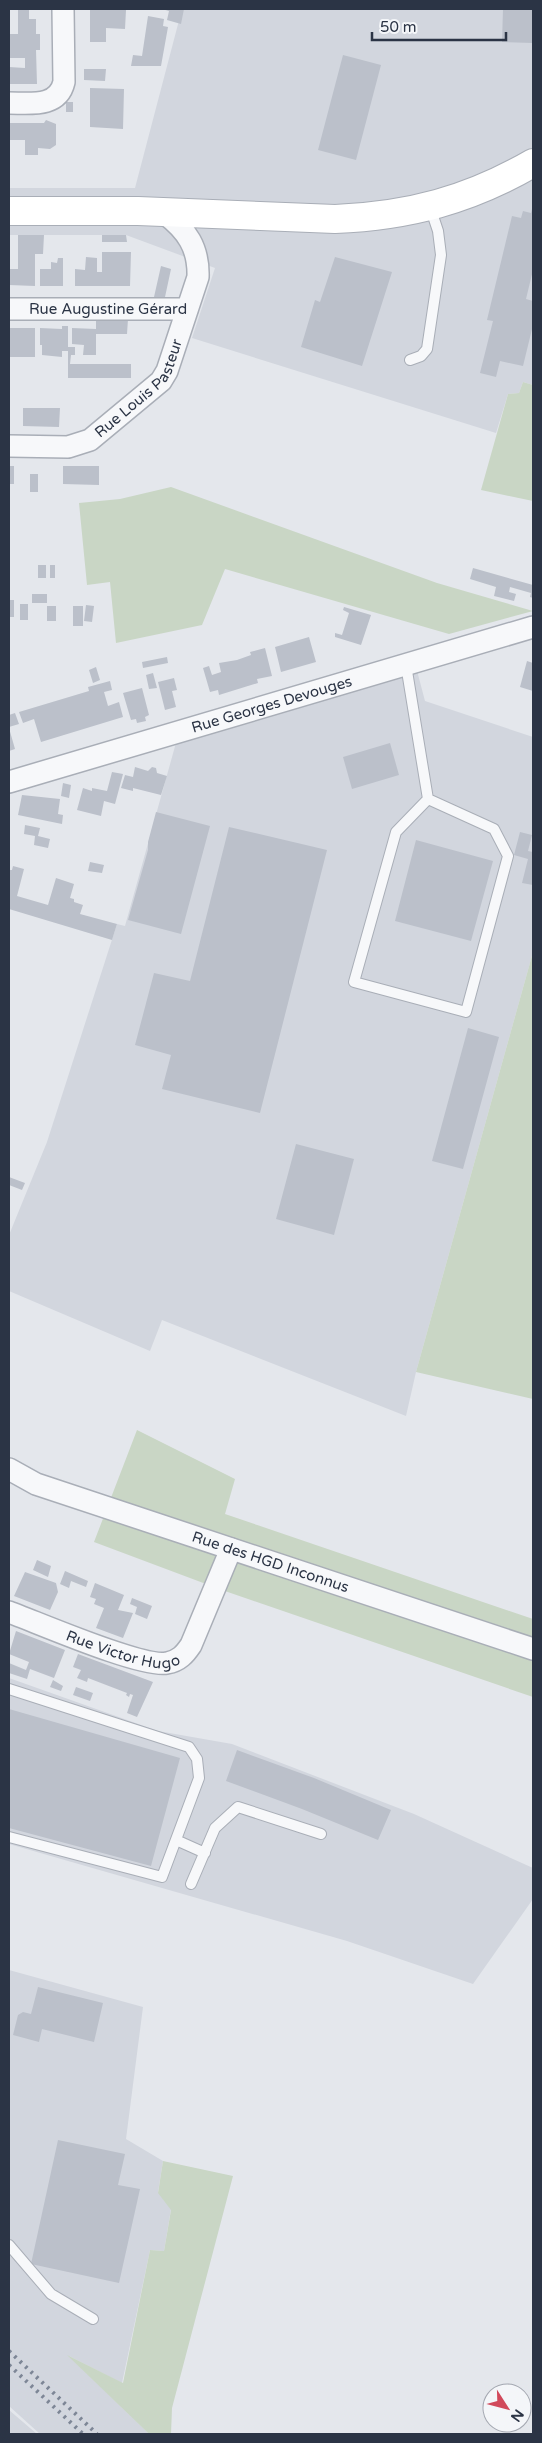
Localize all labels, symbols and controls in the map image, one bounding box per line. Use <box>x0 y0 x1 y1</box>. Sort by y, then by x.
scale bar <box>372 10 506 42</box>
text: 50 m <box>380 18 417 36</box>
street label: Rue Augustine Gérard <box>29 300 187 318</box>
street label: Rue Louis Pasteur <box>91 337 186 441</box>
street label: Rue Georges Devouges <box>189 672 354 737</box>
street label: Rue des HGD Inconnus <box>190 1527 351 1596</box>
street label: Rue Victor Hugo <box>64 1626 183 1673</box>
north arrow <box>482 2383 532 2433</box>
text: N <box>507 2406 527 2425</box>

